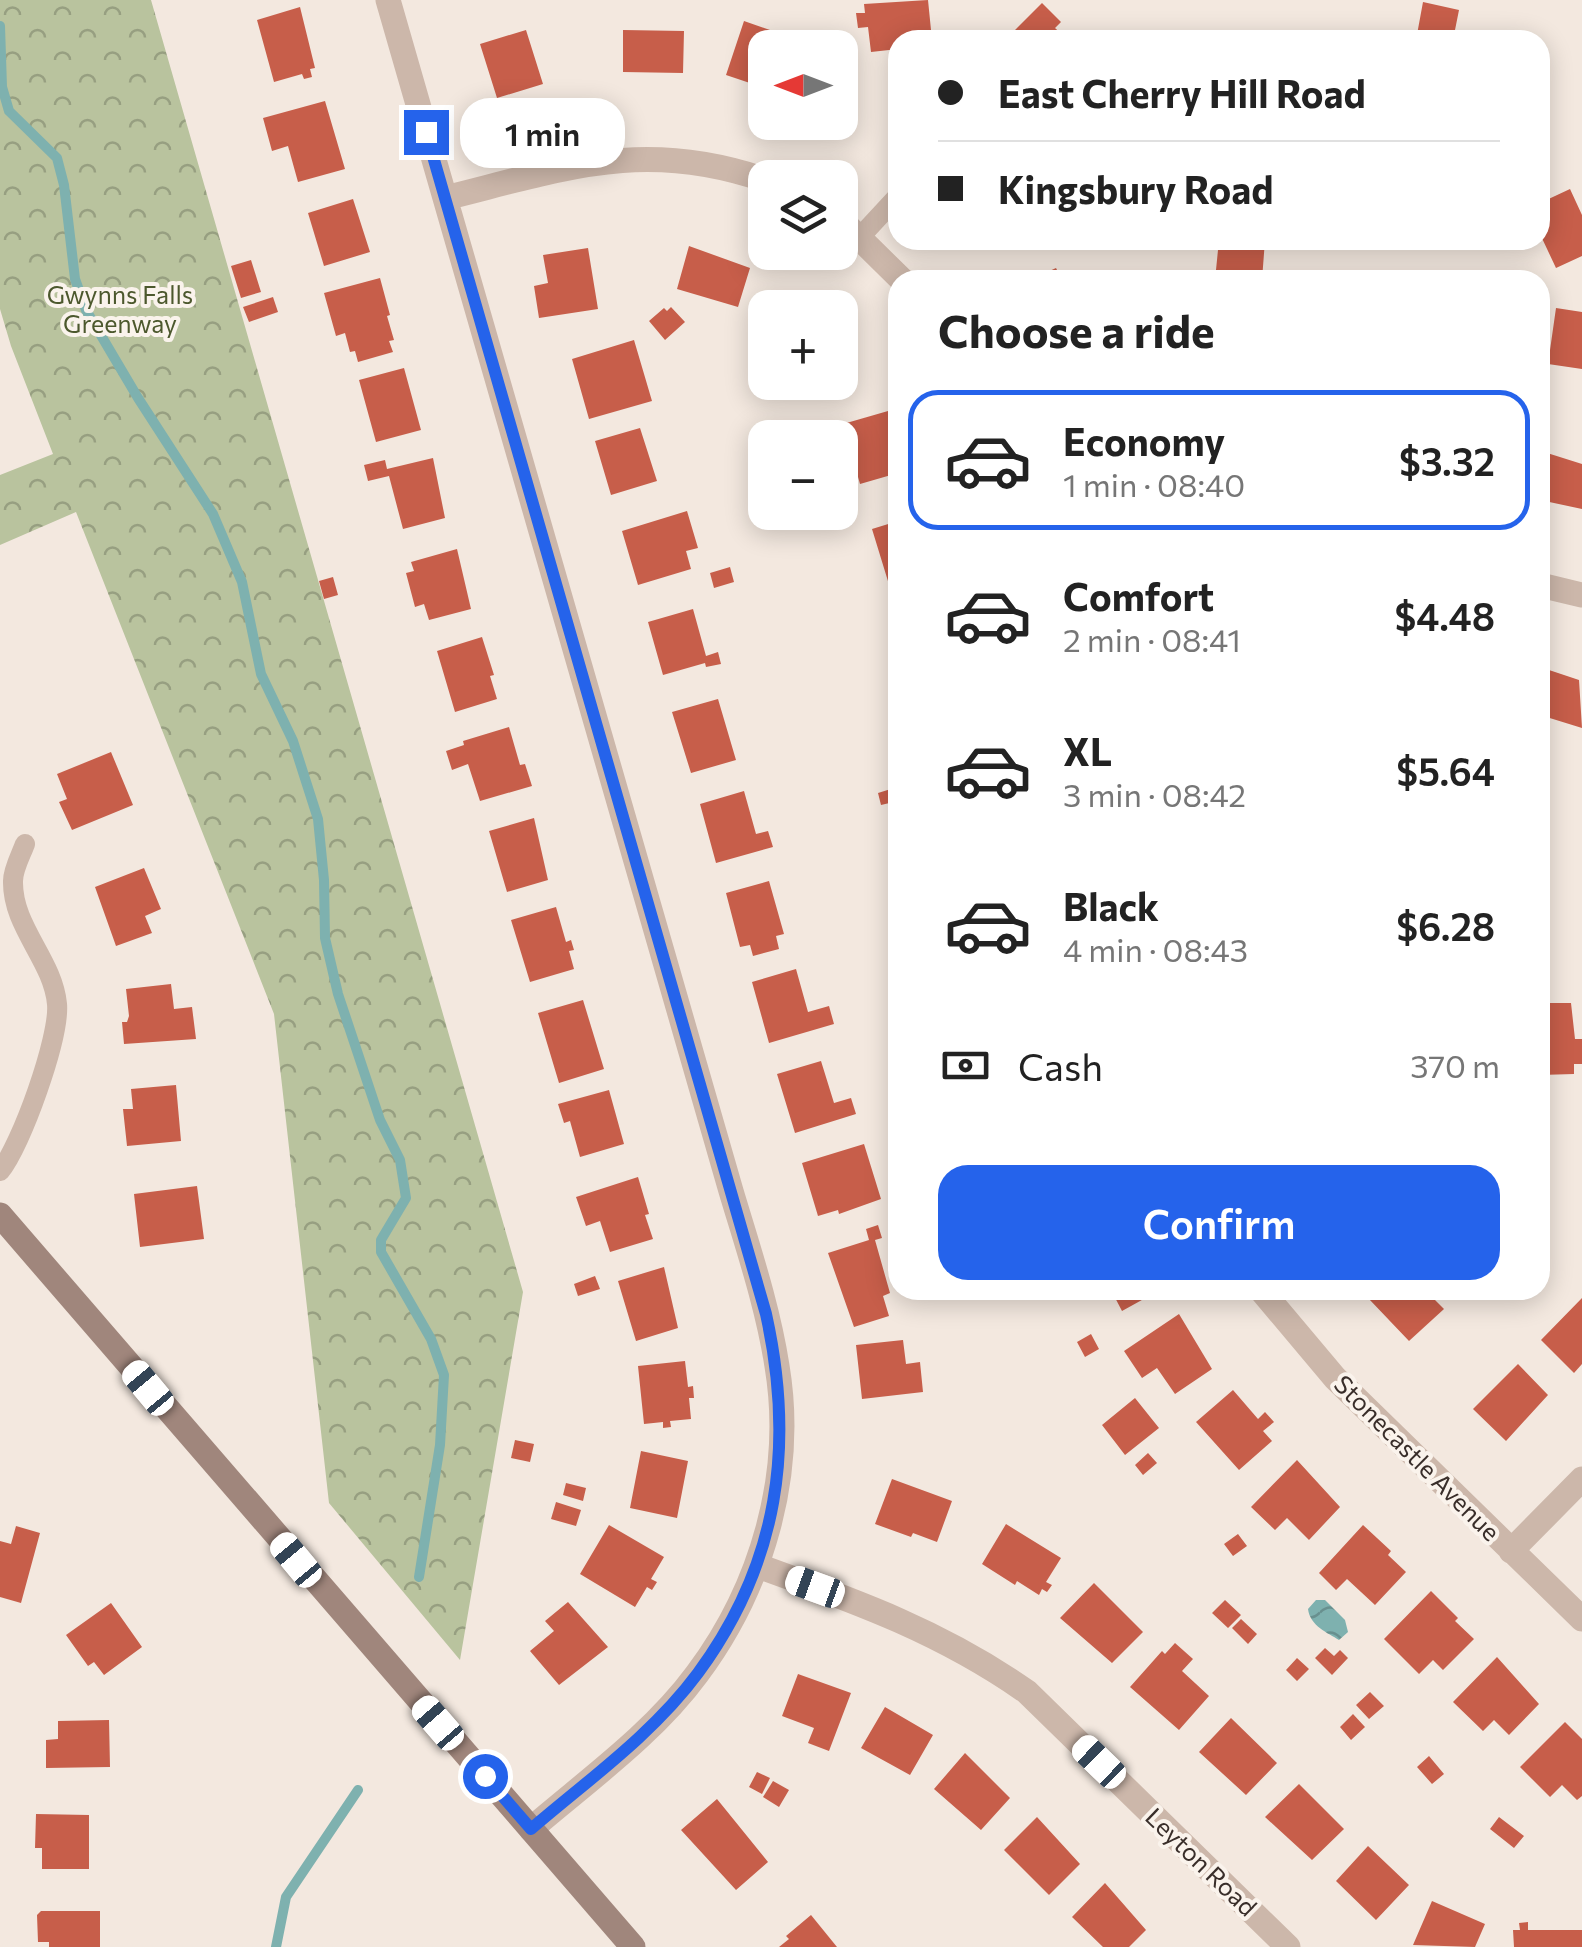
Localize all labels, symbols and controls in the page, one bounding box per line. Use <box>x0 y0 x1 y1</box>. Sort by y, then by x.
north arrow <box>748 30 858 140</box>
map controls <box>748 30 858 530</box>
text: East Cherry Hill Road <box>998 69 1366 116</box>
callout: 1 min <box>461 97 626 167</box>
route end <box>404 110 449 155</box>
text: 1 min <box>505 113 580 153</box>
button: layers <box>748 160 858 270</box>
text: Kingsbury Road <box>998 165 1274 212</box>
park label: Gwynns Falls Greenway <box>47 279 193 338</box>
button: + <box>748 290 858 400</box>
text: Choose a ride <box>938 302 1215 357</box>
icon: car <box>943 415 1033 505</box>
text: Economy <box>1063 417 1225 464</box>
button: − <box>748 420 858 530</box>
text: $3.32 <box>1399 437 1495 484</box>
text: 1 min · 08:40 <box>1063 464 1245 504</box>
icon: car <box>943 570 1033 660</box>
text: Comfort <box>1063 572 1214 619</box>
text: $4.48 <box>1395 592 1495 639</box>
text: 2 min · 08:41 <box>1063 619 1241 659</box>
icon: car <box>943 725 1033 815</box>
text: XL <box>1063 727 1112 774</box>
text: $5.64 <box>1396 747 1495 794</box>
text: 3 min · 08:42 <box>1063 774 1246 814</box>
icon: car <box>943 880 1033 970</box>
text: Black <box>1063 882 1159 929</box>
text: $6.28 <box>1396 902 1495 949</box>
text: 4 min · 08:43 <box>1063 929 1248 969</box>
icon: cash <box>938 1038 993 1093</box>
text: Cash <box>1018 1042 1103 1089</box>
text: 370 m <box>1410 1045 1500 1085</box>
button: Confirm <box>938 1165 1500 1280</box>
car <box>117 1355 179 1421</box>
street label: Stonecastle Avenue <box>1329 1368 1507 1546</box>
car <box>265 1527 327 1593</box>
car <box>782 1563 848 1611</box>
car <box>407 1691 469 1755</box>
car <box>1067 1730 1131 1794</box>
route start <box>463 1754 508 1799</box>
street label: Leyton Road <box>1140 1801 1263 1922</box>

